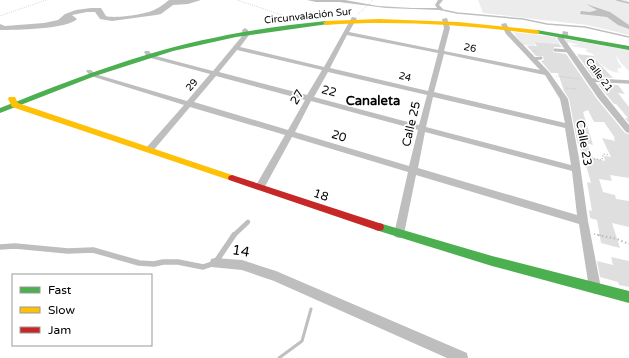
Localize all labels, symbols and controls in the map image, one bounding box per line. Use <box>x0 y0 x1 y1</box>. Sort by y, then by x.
street label: Circunvalación Sur <box>264 5 353 27</box>
street label: 26 <box>463 41 477 55</box>
street label: Calle 21 <box>583 56 615 94</box>
street label: 24 <box>398 70 412 84</box>
street label: 29 <box>183 76 201 94</box>
street label: 22 <box>320 82 338 100</box>
street label: 27 <box>287 87 307 107</box>
district label: Canaleta <box>346 93 400 109</box>
street label: Calle 25 <box>399 100 423 148</box>
street label: Calle 23 <box>573 119 595 167</box>
street label: 20 <box>330 127 349 145</box>
street label: 18 <box>312 186 330 204</box>
street label: 14 <box>231 241 251 261</box>
legend <box>12 274 152 346</box>
text: Fast <box>48 283 72 297</box>
text: Slow <box>48 303 75 317</box>
text: Jam <box>48 323 71 337</box>

